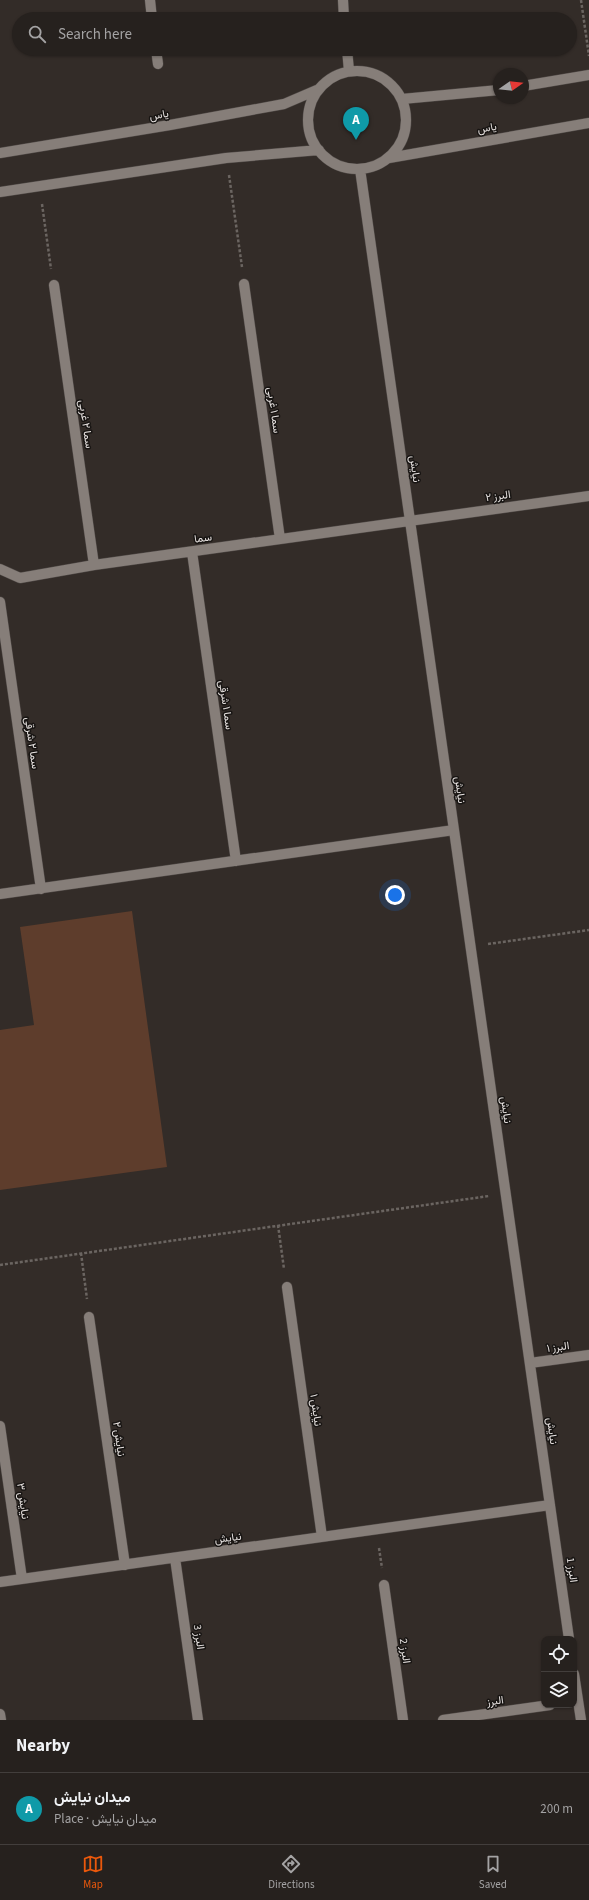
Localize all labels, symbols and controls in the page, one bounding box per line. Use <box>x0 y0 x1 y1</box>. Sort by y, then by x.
search box <box>12 12 577 56</box>
icon: search <box>26 23 48 45</box>
text: Search here <box>58 24 132 45</box>
north arrow <box>493 68 529 104</box>
street label: یاس <box>148 106 170 124</box>
pin: A <box>343 107 369 140</box>
street label: یاس <box>476 119 498 137</box>
street label: سما ۱ غربی <box>263 386 285 434</box>
street label: سما ۲ غربی <box>75 399 97 450</box>
street label: نیایش <box>406 455 424 483</box>
street label: البرز ۲ <box>484 487 512 505</box>
street label: سما <box>193 529 213 547</box>
street label: سما ۱ شرقی <box>215 679 237 731</box>
street label: سما ۲ شرقی <box>21 716 43 770</box>
street label: نیایش <box>451 776 469 804</box>
your location <box>385 885 405 905</box>
street label: نیایش <box>497 1096 515 1124</box>
street label: البرز ۱ <box>546 1338 570 1356</box>
street label: نیایش ۱ <box>306 1393 326 1427</box>
street label: نیایش <box>543 1417 561 1445</box>
street label: نیایش ۲ <box>109 1421 129 1457</box>
street label: نیایش ۳ <box>13 1482 33 1520</box>
street label: نیایش <box>214 1529 242 1547</box>
street label: البرز 1 <box>563 1557 581 1583</box>
street label: البرز 3 <box>190 1624 208 1650</box>
map controls <box>541 1636 577 1708</box>
button: locate <box>541 1636 577 1672</box>
street label: البرز 2 <box>396 1638 414 1664</box>
button: layers <box>541 1672 577 1708</box>
street label: البرز <box>484 1692 505 1710</box>
text: Nearby <box>16 1734 70 1758</box>
text: میدان نیایش <box>54 1787 131 1808</box>
text: A <box>25 1800 33 1818</box>
text: 200 m <box>540 1800 573 1818</box>
text: Place · میدان نیایش <box>54 1810 157 1828</box>
tab: Map <box>82 1853 104 1892</box>
tab: Directions <box>268 1853 315 1892</box>
tab: Saved <box>479 1853 507 1892</box>

